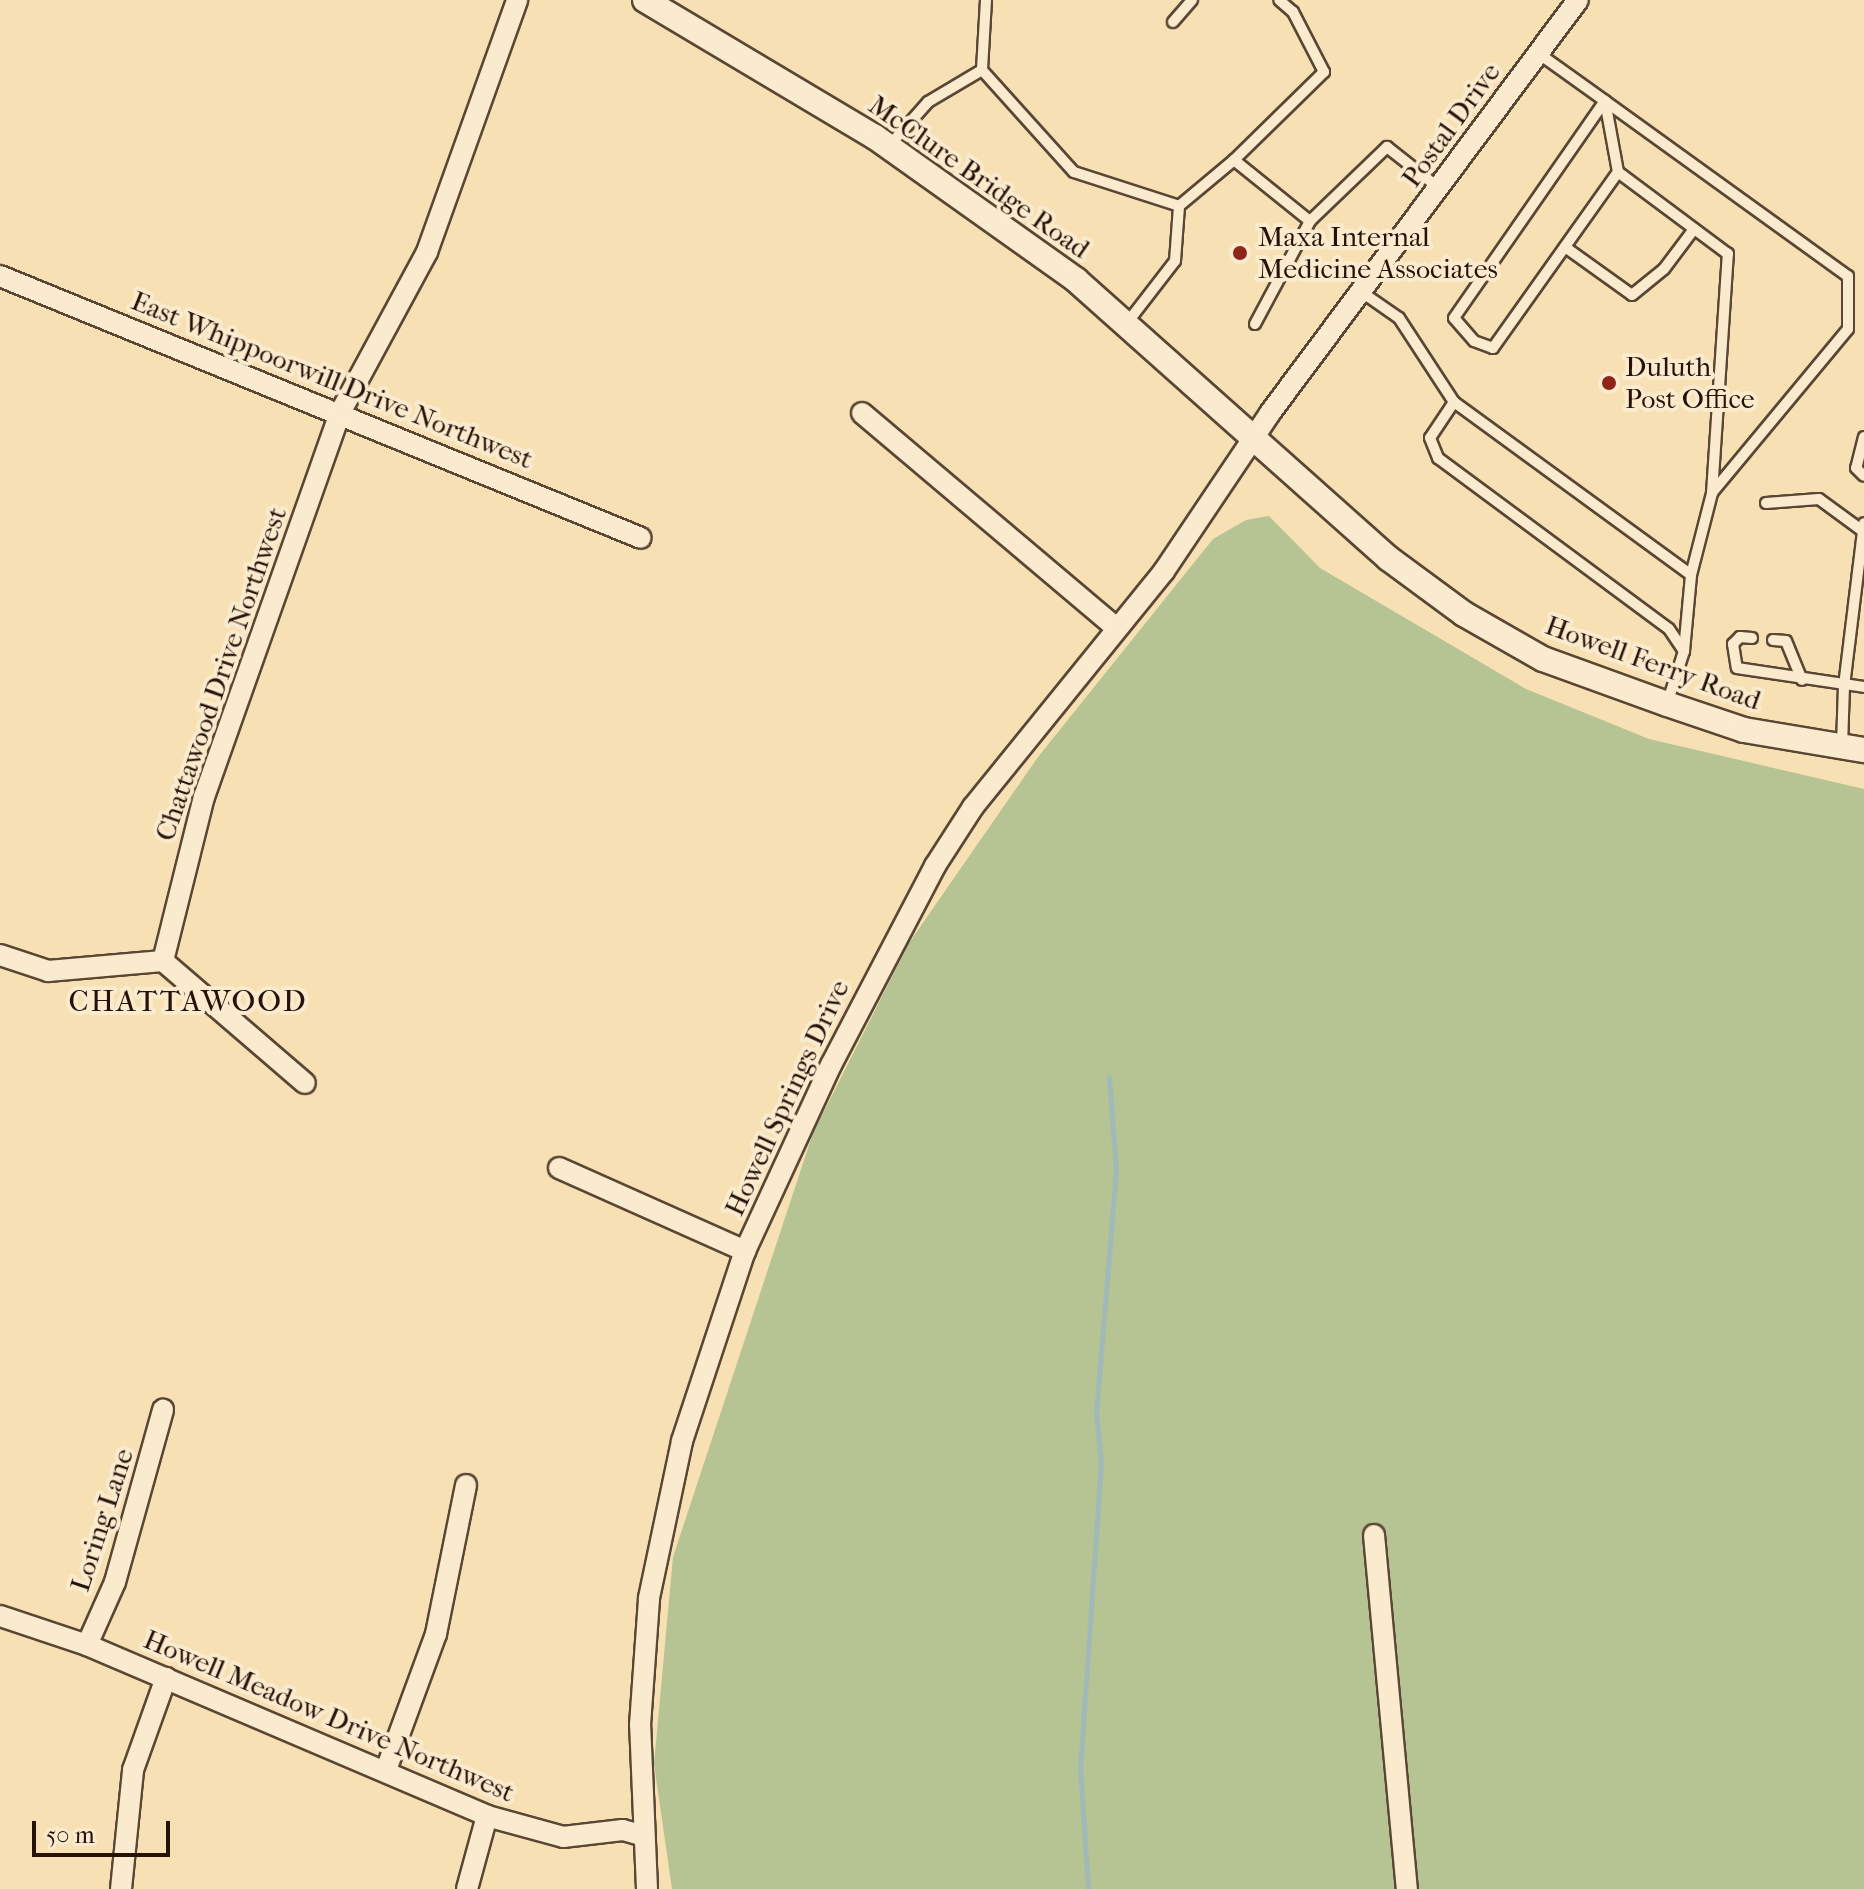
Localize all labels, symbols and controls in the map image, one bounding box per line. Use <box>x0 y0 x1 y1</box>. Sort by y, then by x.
street label: Postal Drive <box>1395 56 1507 194</box>
street label: McClure Bridge Road <box>862 88 1096 266</box>
place label: Maxa Internal Medicine Associates <box>1258 220 1498 286</box>
marker: Maxa Internal Medicine Associates <box>1229 242 1251 264</box>
street label: East Whippoorwill Drive Northwest <box>126 284 538 476</box>
place label: Duluth Post Office <box>1625 350 1755 416</box>
marker: Duluth Post Office <box>1600 374 1618 392</box>
street label: Chattawood Drive Northwest <box>148 503 294 845</box>
street label: Howell Ferry Road <box>1541 608 1765 718</box>
street label: Howell Springs Drive <box>718 975 856 1221</box>
district label: CHATTAWOOD <box>68 984 308 1020</box>
street label: Loring Lane <box>63 1444 141 1596</box>
street label: Howell Meadow Drive Northwest <box>139 1622 519 1810</box>
scale bar <box>36 1805 174 1855</box>
text: 50 m <box>46 1821 95 1849</box>

